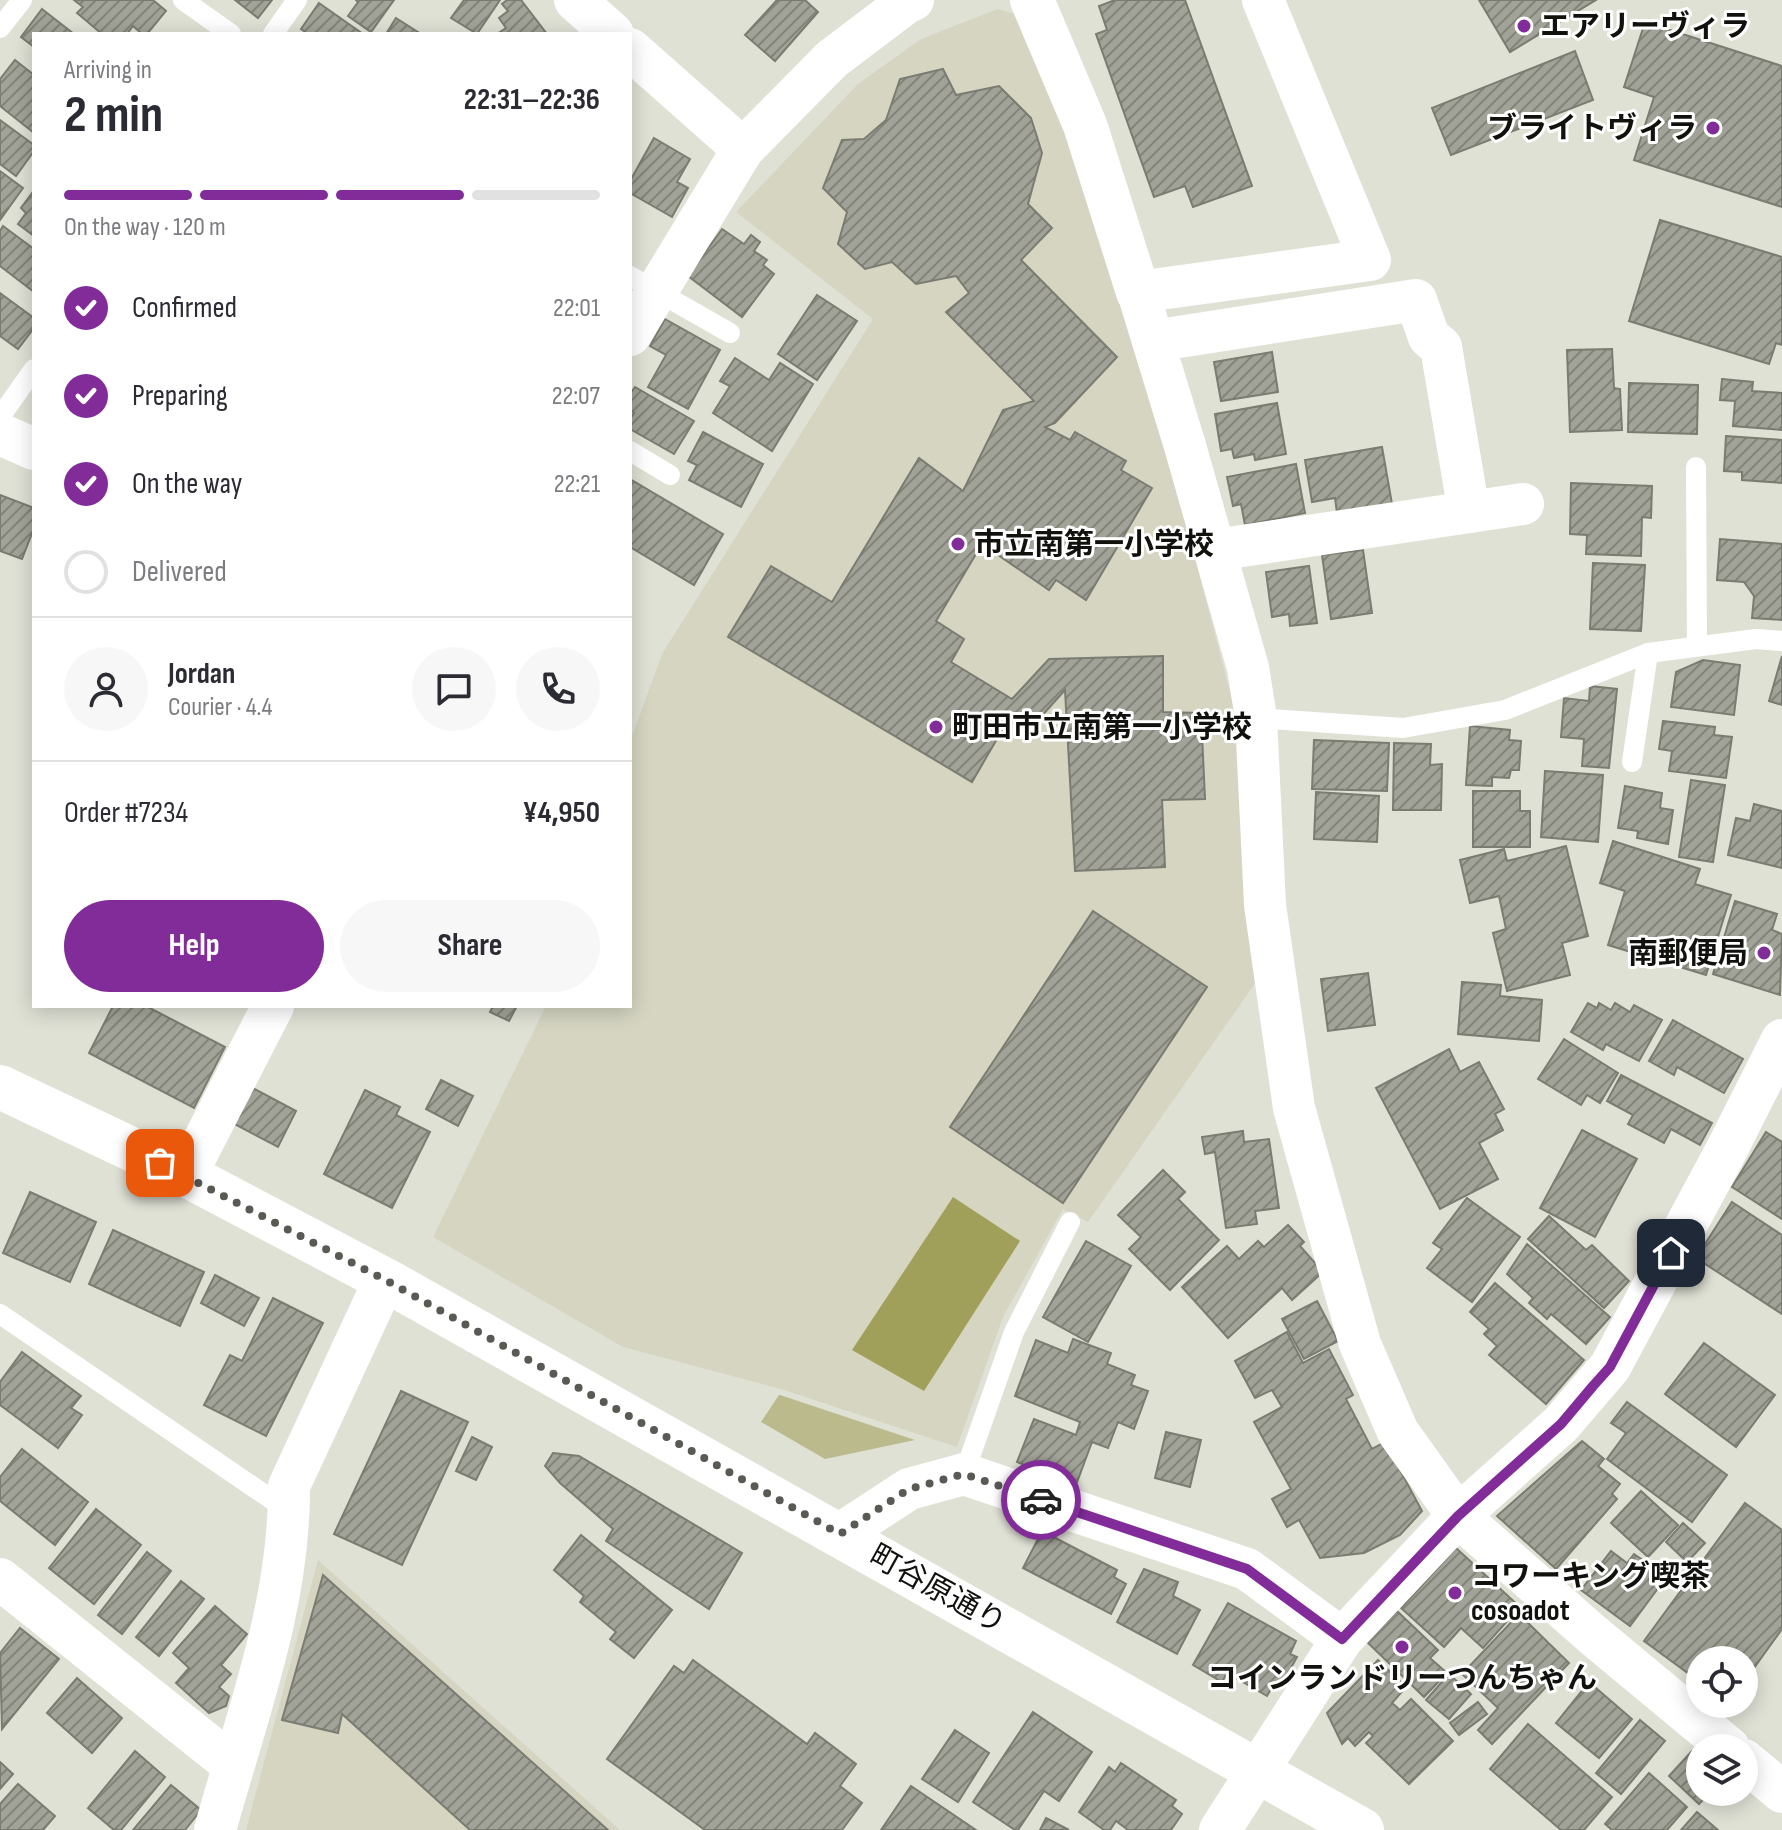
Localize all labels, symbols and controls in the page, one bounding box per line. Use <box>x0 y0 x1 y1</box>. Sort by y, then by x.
place label: エアリーヴィラ <box>1540 9 1750 45</box>
marker: エアリーヴィラ <box>1515 17 1533 35</box>
text: Arriving in <box>64 55 152 86</box>
text: 22:31–22:36 <box>464 82 600 118</box>
text: 2 min <box>64 84 163 147</box>
place label: ブライトヴィラ <box>1487 111 1697 147</box>
marker: ブライトヴィラ <box>1704 119 1722 137</box>
text: On the way · 120 m <box>64 212 226 243</box>
icon: check <box>64 286 108 330</box>
text: Confirmed <box>132 290 237 326</box>
text: 22:01 <box>553 293 600 324</box>
icon: check <box>64 374 108 418</box>
text: Preparing <box>132 378 228 414</box>
text: 22:07 <box>552 381 600 412</box>
icon: check <box>64 462 108 506</box>
text: On the way <box>132 466 242 502</box>
text: 22:21 <box>554 469 600 500</box>
place label: 市立南第一小学校 <box>974 527 1214 563</box>
marker: 市立南第一小学校 <box>949 535 967 553</box>
text: Delivered <box>132 554 227 590</box>
button: person <box>64 647 148 731</box>
button: chat <box>412 647 496 731</box>
button: phone <box>516 647 600 731</box>
text: Jordan <box>168 656 235 692</box>
text: Courier · 4.4 <box>168 692 272 723</box>
place label: 町田市立南第一小学校 <box>952 710 1252 746</box>
marker: 町田市立南第一小学校 <box>927 718 945 736</box>
text: Order #7234 <box>64 795 188 831</box>
text: ¥4,950 <box>523 795 600 831</box>
button: Help <box>64 900 324 992</box>
button: Share <box>340 900 600 992</box>
place label: 南郵便局 <box>1628 936 1748 972</box>
marker: 南郵便局 <box>1755 944 1773 962</box>
pin <box>126 1129 194 1197</box>
icon: bag <box>138 1141 182 1185</box>
pin <box>1637 1219 1705 1287</box>
icon: home <box>1649 1231 1693 1275</box>
courier <box>1001 1460 1081 1540</box>
icon: car <box>1019 1478 1063 1522</box>
street label: 町谷原通り <box>863 1538 1012 1642</box>
place label: コワーキング喫茶 cosoadot <box>1471 1559 1710 1629</box>
marker: コワーキング喫茶 cosoadot <box>1446 1584 1464 1602</box>
marker: コインランドリーつんちゃん <box>1393 1638 1411 1656</box>
map controls <box>1686 1646 1758 1806</box>
button: locate <box>1686 1646 1758 1718</box>
place label: コインランドリーつんちゃん <box>1207 1661 1597 1697</box>
button: layers <box>1686 1734 1758 1806</box>

